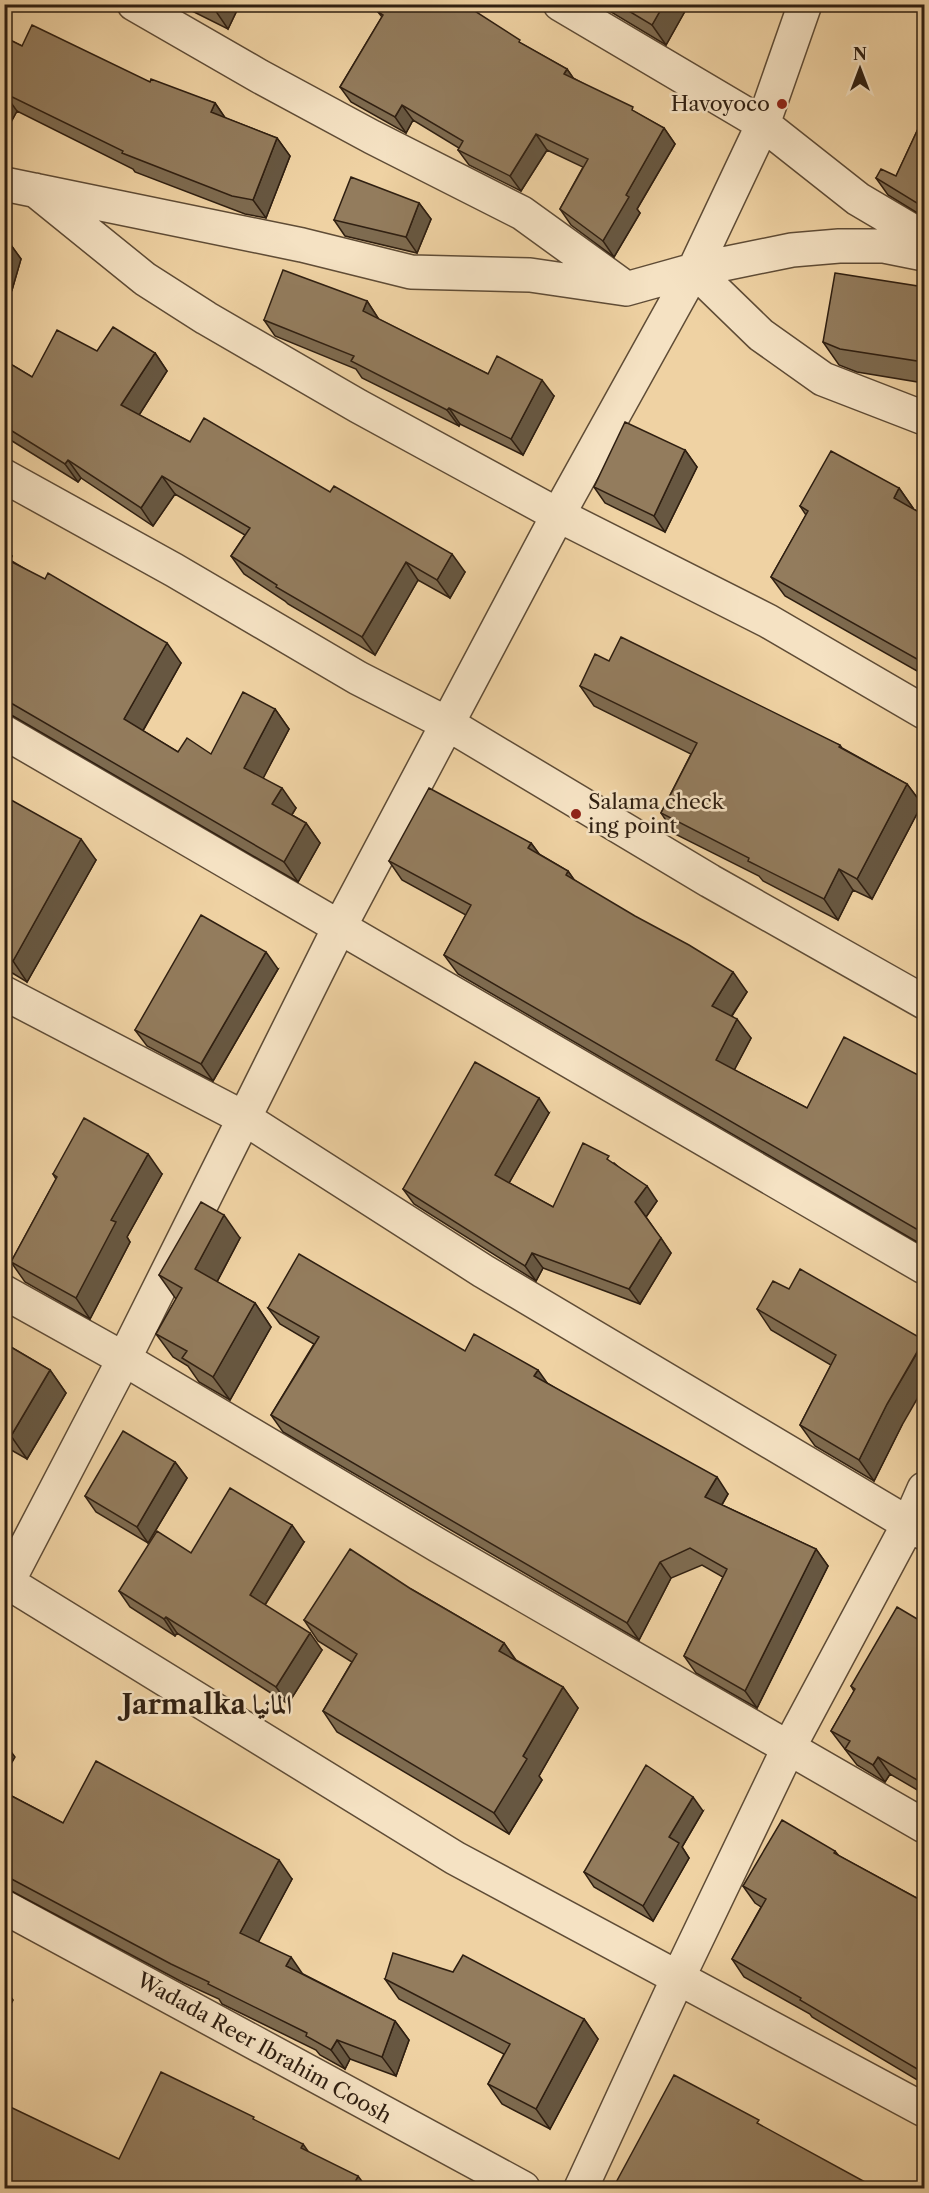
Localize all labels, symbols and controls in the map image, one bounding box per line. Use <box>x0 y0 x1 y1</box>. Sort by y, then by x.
north arrow <box>830 39 890 99</box>
text: N <box>853 44 867 64</box>
place label: Havoyoco <box>671 91 770 116</box>
marker: Havoyoco <box>775 97 789 111</box>
place label: Salama check ing point <box>588 789 725 838</box>
marker: Salama check ing point <box>569 807 583 821</box>
district label: Jarmalka المانيا <box>117 1688 292 1721</box>
street label: Wadada Reer Ibrahim Coosh <box>132 1966 396 2128</box>

